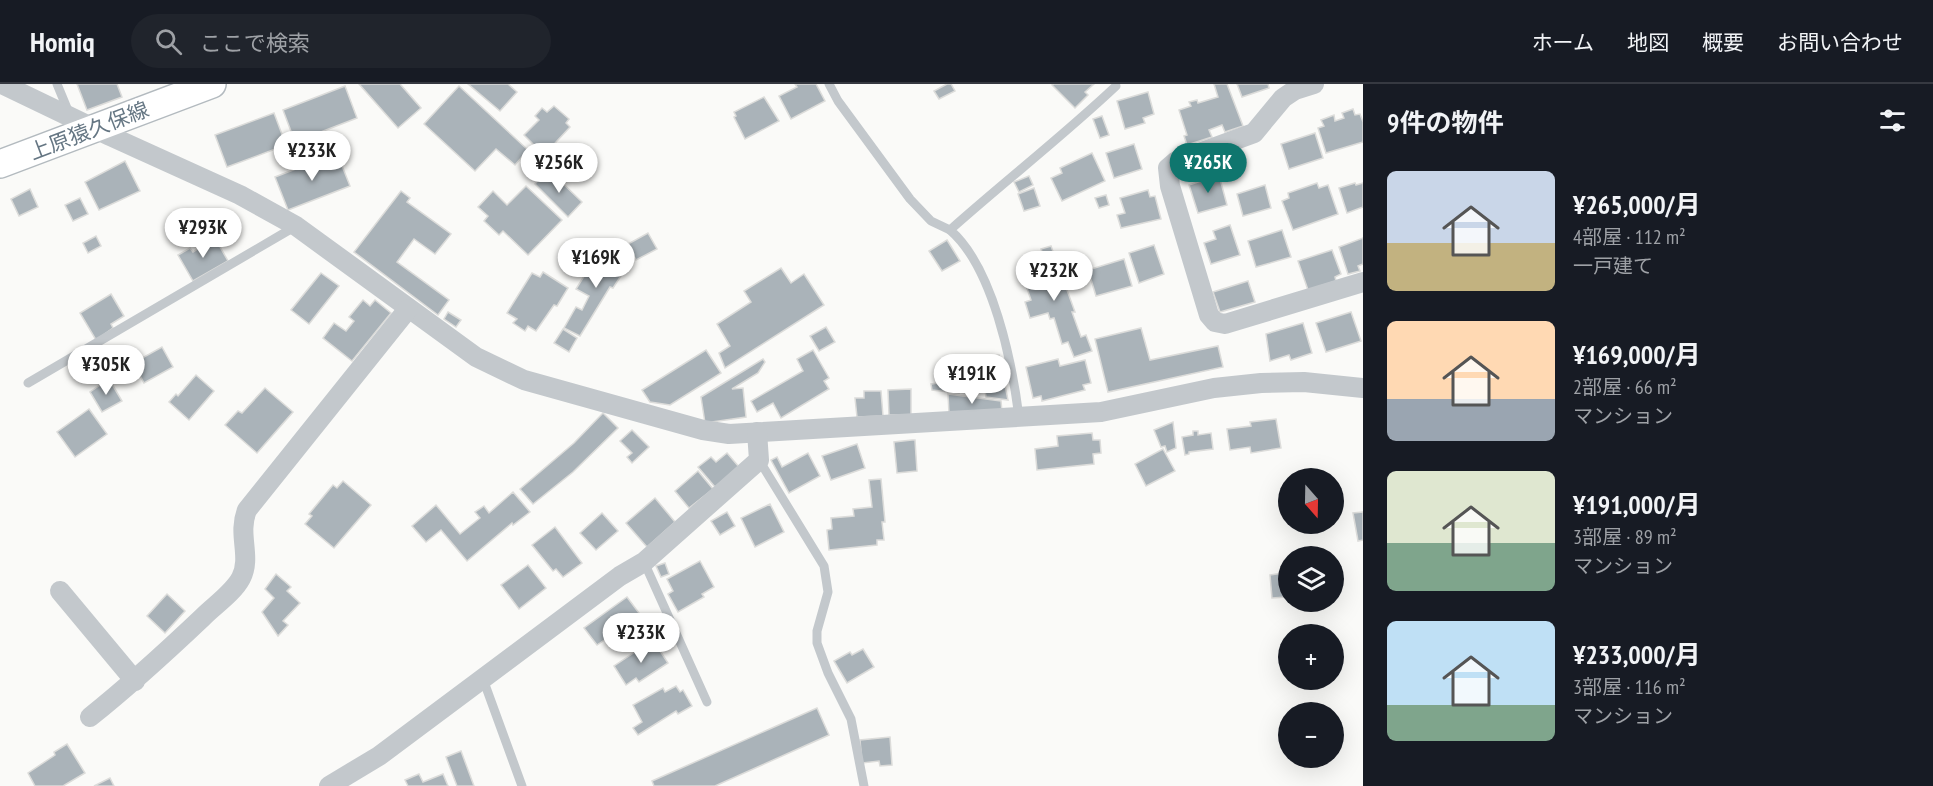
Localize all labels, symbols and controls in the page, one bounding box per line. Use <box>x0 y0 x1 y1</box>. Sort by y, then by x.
search box <box>131 14 551 68</box>
text: Homiq <box>30 23 95 60</box>
icon: search <box>152 25 185 58</box>
text: ここで検索 <box>200 29 310 57</box>
text: ホーム <box>1532 29 1594 56</box>
text: 地図 <box>1627 29 1669 56</box>
text: 概要 <box>1702 29 1744 56</box>
text: お問い合わせ <box>1777 29 1903 56</box>
street label: 上原猿久保線 <box>25 95 152 166</box>
icon: filters <box>1876 104 1909 137</box>
text: 9件の物件 <box>1387 106 1503 139</box>
pin: ¥233K <box>270 131 354 182</box>
text: ¥233K <box>288 137 336 163</box>
pin: ¥256K <box>517 143 601 194</box>
pin: ¥265K <box>1166 143 1250 194</box>
text: ¥256K <box>535 149 583 175</box>
text: ¥265K <box>1184 149 1232 175</box>
text: ¥265,000/月 <box>1573 188 1701 221</box>
icon: home <box>1435 195 1507 267</box>
pin: ¥293K <box>161 208 245 259</box>
text: ¥293K <box>179 214 227 240</box>
text: 4部屋 · 112 m² <box>1573 224 1686 250</box>
pin: ¥169K <box>554 238 638 289</box>
text: ¥169K <box>572 244 620 270</box>
pin: ¥232K <box>1012 251 1096 302</box>
text: 一戸建て <box>1573 253 1653 279</box>
text: ¥232K <box>1030 257 1078 283</box>
text: ¥169,000/月 <box>1573 338 1701 371</box>
pin: ¥305K <box>64 345 148 396</box>
icon: home <box>1435 345 1507 417</box>
text: ¥305K <box>82 351 130 377</box>
pin: ¥191K <box>930 354 1014 405</box>
text: ¥191K <box>948 360 996 386</box>
text: 2部屋 · 66 m² <box>1573 374 1677 400</box>
text: マンション <box>1573 403 1673 429</box>
north arrow <box>1278 468 1344 534</box>
map controls <box>1278 468 1344 768</box>
text: ¥191,000/月 <box>1573 488 1701 521</box>
icon: home <box>1435 495 1507 567</box>
text: 3部屋 · 89 m² <box>1573 524 1677 550</box>
button: layers <box>1278 546 1344 612</box>
text: マンション <box>1573 553 1673 579</box>
pin: ¥233K <box>599 613 683 664</box>
text: ¥233K <box>617 619 665 645</box>
button: + <box>1278 624 1344 690</box>
text: ¥233,000/月 <box>1573 638 1701 671</box>
icon: home <box>1435 645 1507 717</box>
text: 3部屋 · 116 m² <box>1573 674 1686 700</box>
button: − <box>1278 702 1344 768</box>
text: マンション <box>1573 703 1673 729</box>

